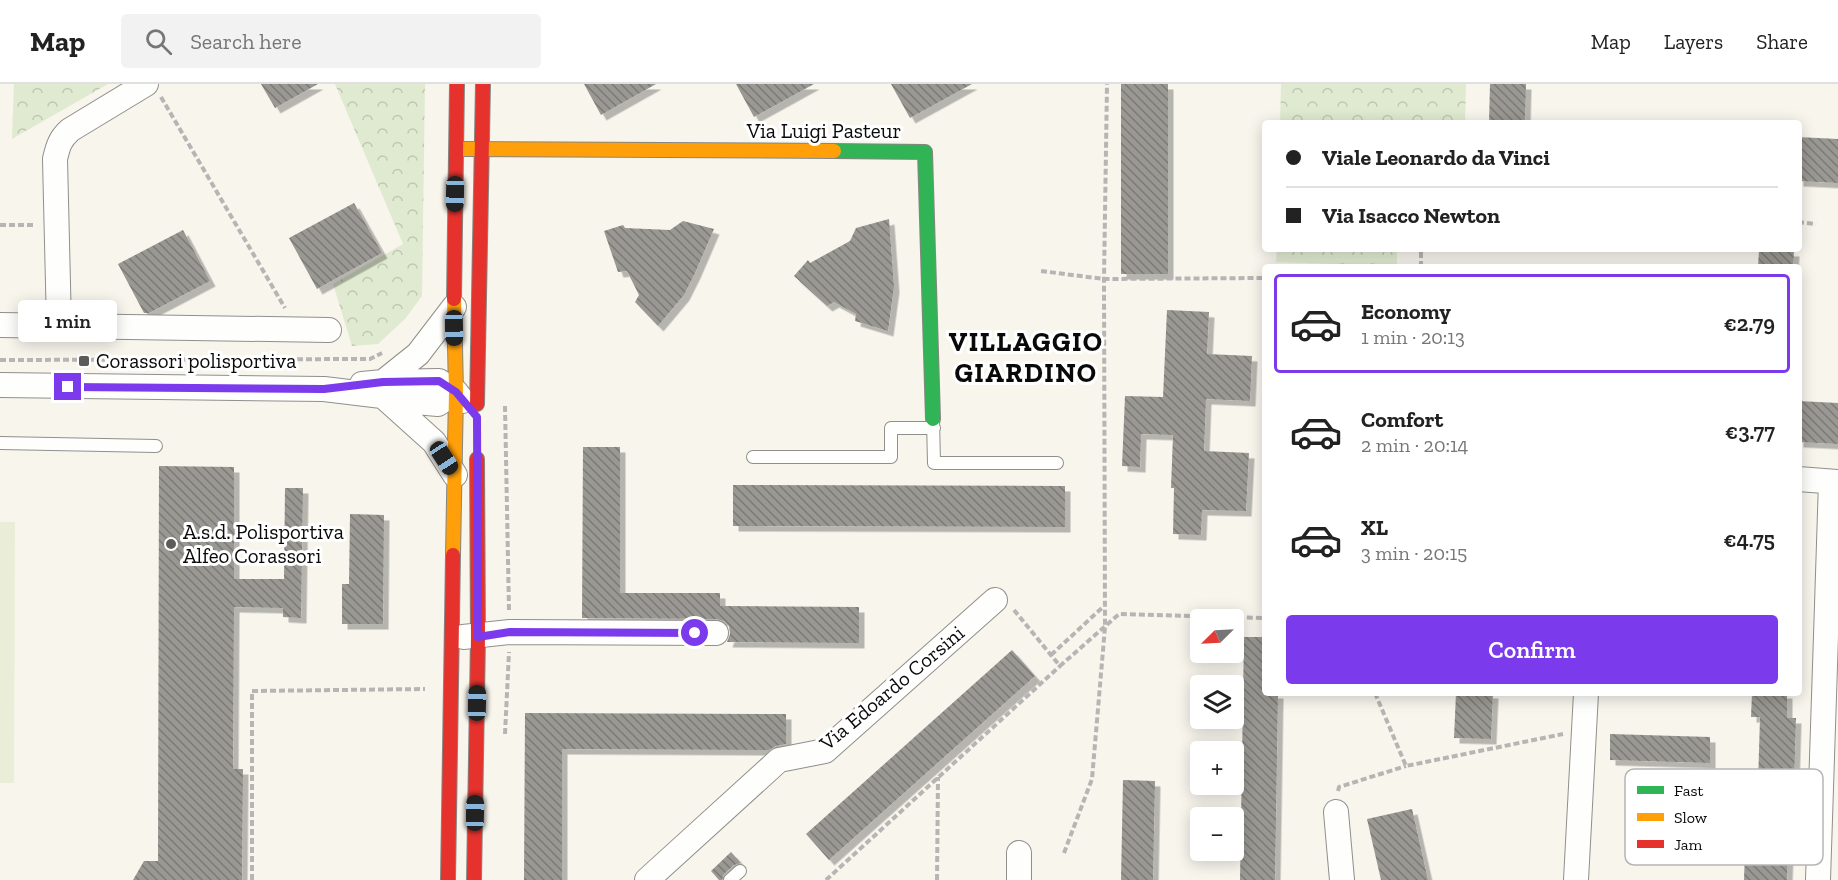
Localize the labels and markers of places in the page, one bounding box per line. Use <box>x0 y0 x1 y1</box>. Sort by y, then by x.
place label: Corassori polisportiva <box>96 348 296 373</box>
marker: Corassori polisportiva <box>77 354 91 368</box>
place label: A.s.d. Polisportiva Alfeo Corassori <box>183 519 344 568</box>
marker: A.s.d. Polisportiva Alfeo Corassori <box>164 537 178 551</box>

